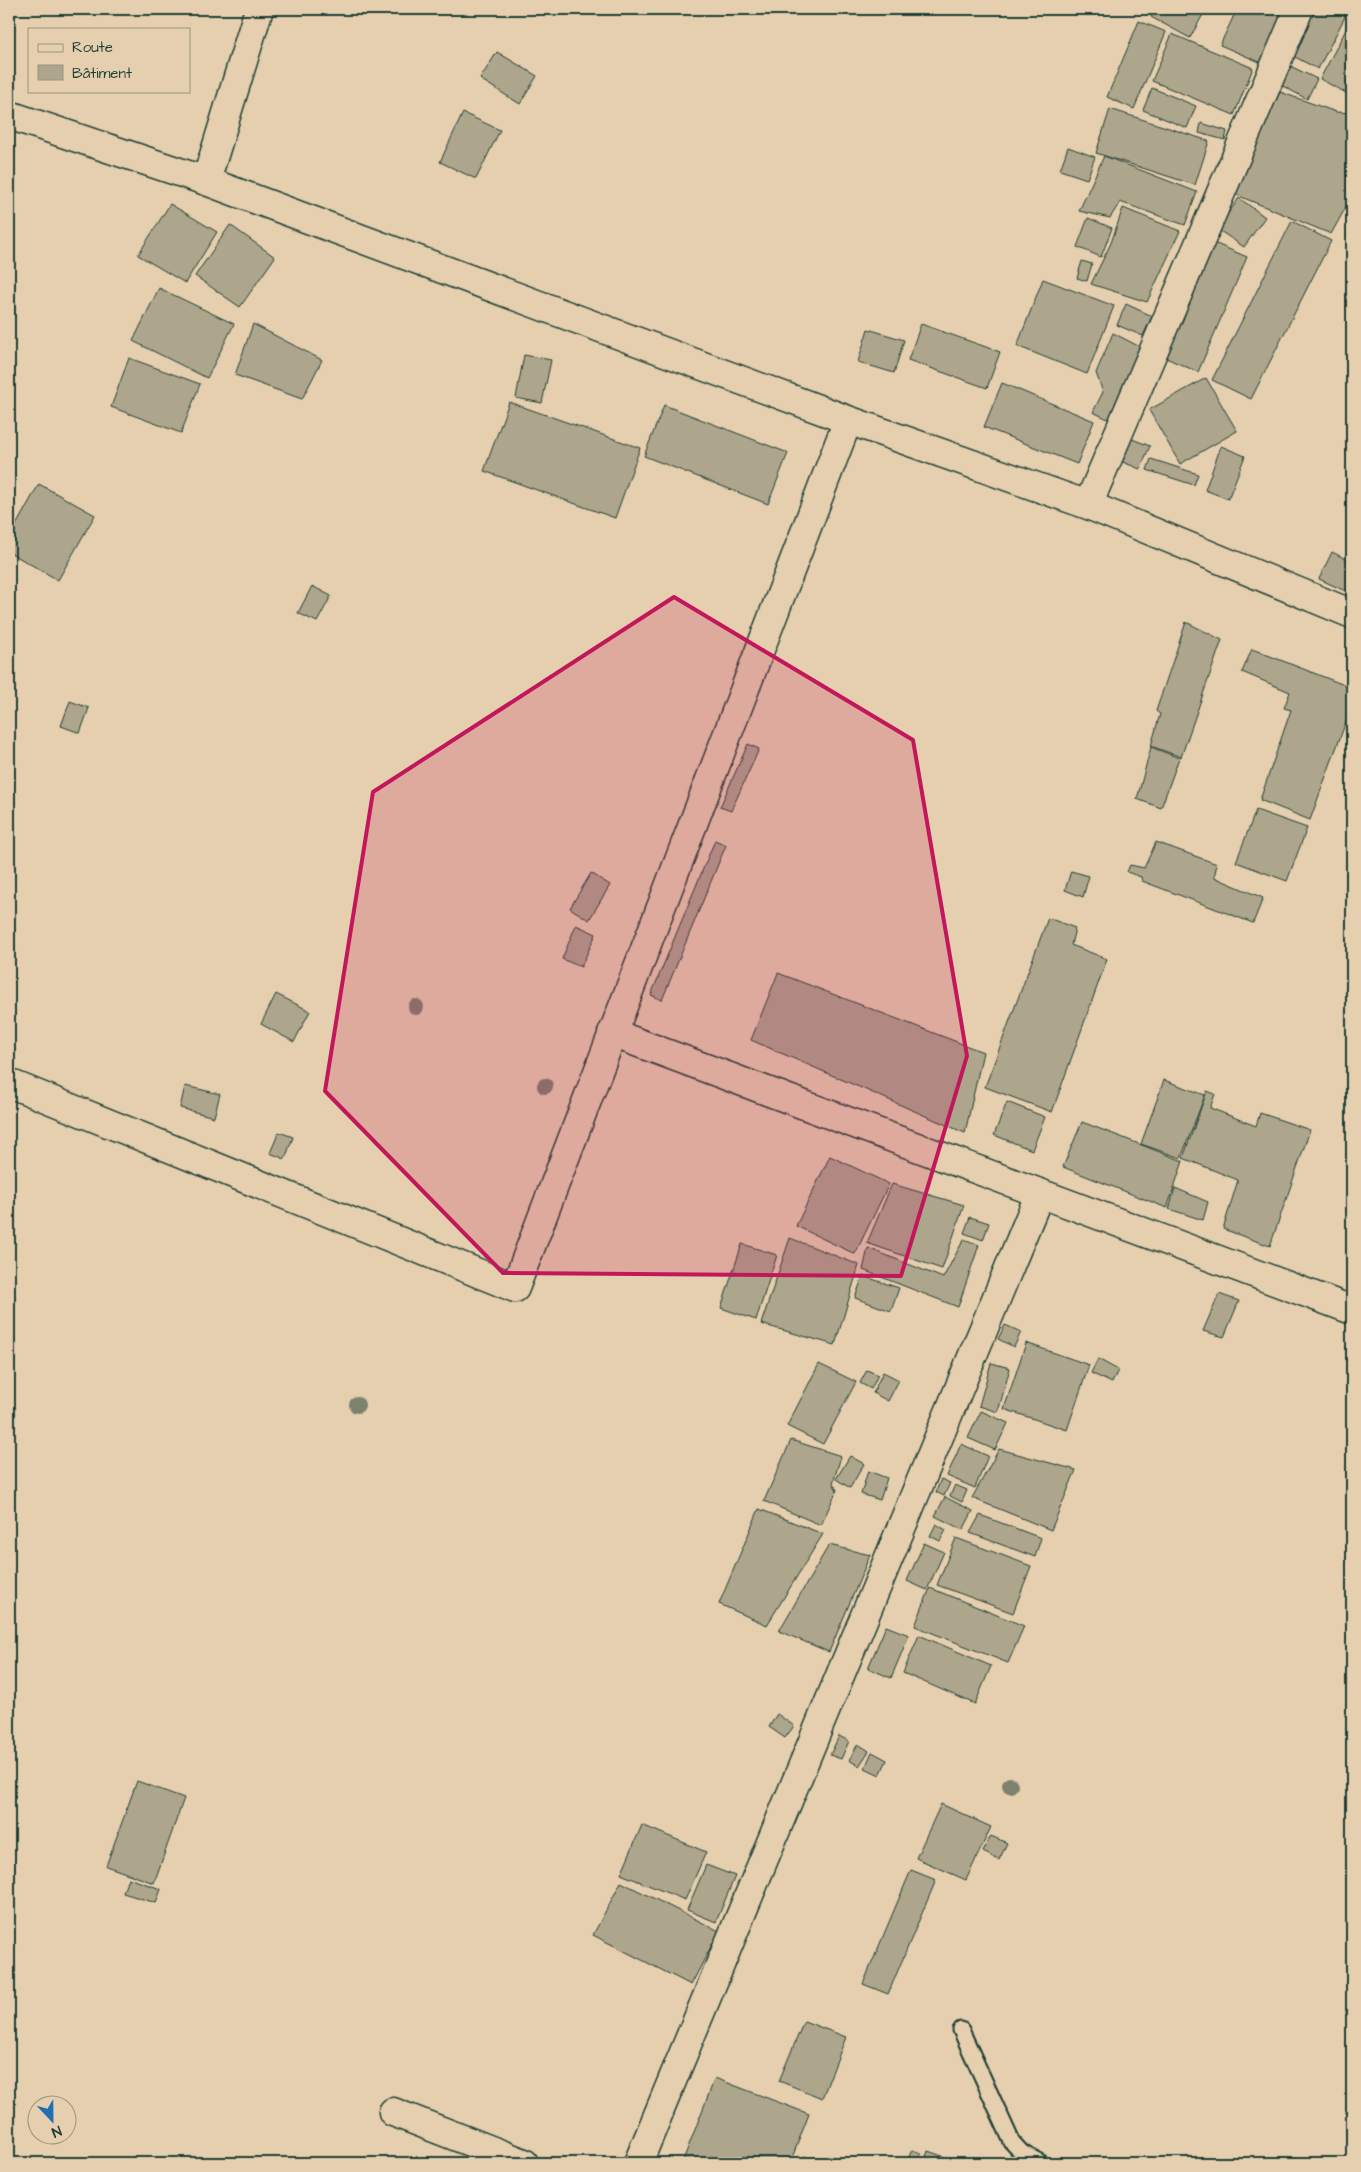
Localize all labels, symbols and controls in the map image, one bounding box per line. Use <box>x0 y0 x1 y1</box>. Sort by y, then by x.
legend <box>28 28 190 92</box>
text: Route <box>72 37 113 58</box>
text: Bâtiment <box>72 63 132 84</box>
north arrow <box>28 2094 78 2144</box>
text: N <box>48 2120 64 2142</box>

